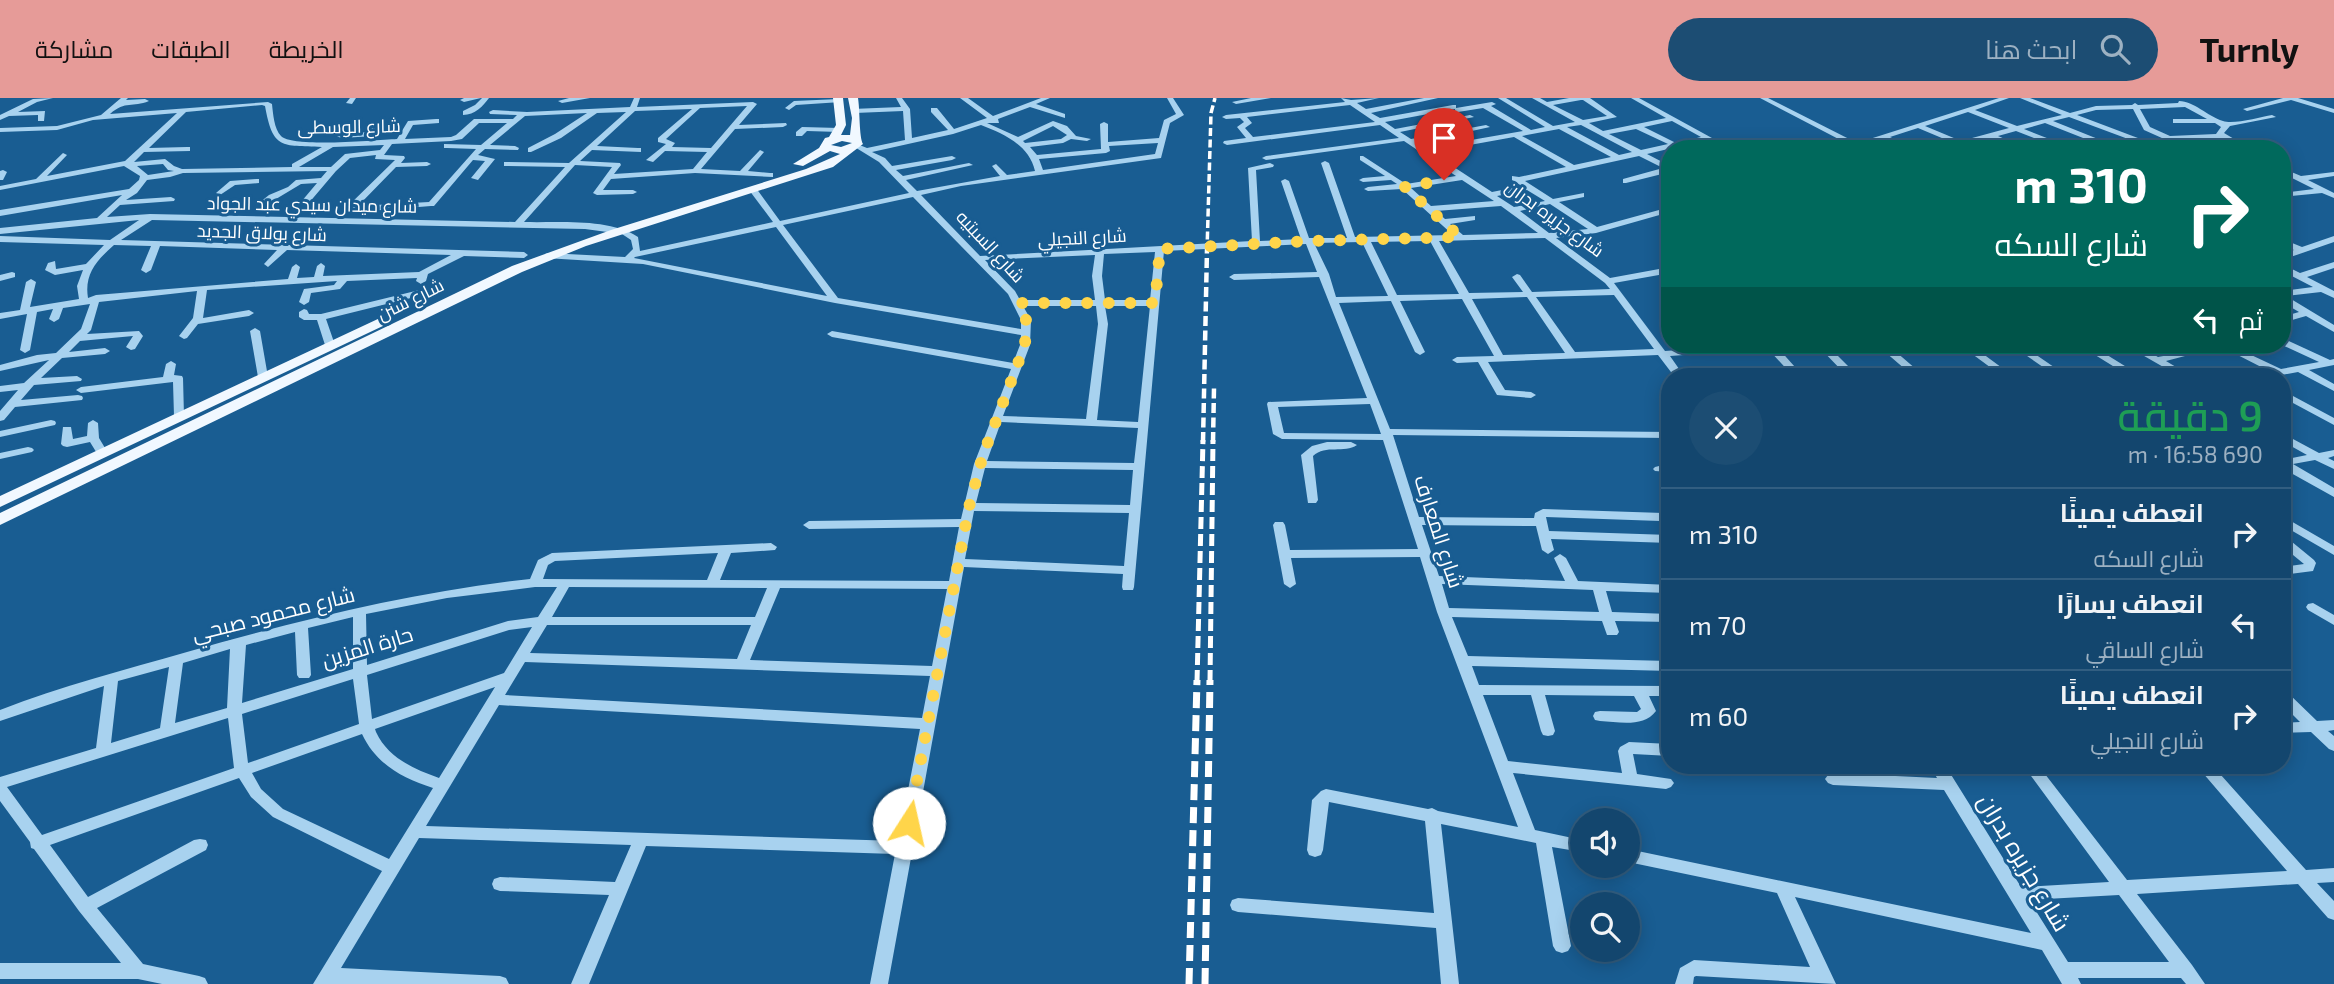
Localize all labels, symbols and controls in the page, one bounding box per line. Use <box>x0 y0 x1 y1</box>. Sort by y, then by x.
search box <box>1668 18 2158 81</box>
text: Turnly <box>2200 29 2299 69</box>
icon: search <box>2096 30 2134 68</box>
text: ابحث هنا <box>1985 33 2078 64</box>
text: مشاركة <box>35 34 113 63</box>
text: الطبقات <box>151 34 231 63</box>
text: الخريطة <box>269 34 344 63</box>
pin <box>1414 108 1474 180</box>
street label: شارع الوسطى <box>297 114 401 140</box>
icon: arrive <box>1425 119 1463 157</box>
text: 310 m <box>2014 154 2148 213</box>
icon: right <box>2172 168 2263 259</box>
street label: شارع جزيره بدران <box>1500 175 1609 263</box>
street label: شارع ميدان سيدي عبد الجواد <box>207 191 417 221</box>
street label: شارع السبتيه <box>951 205 1030 288</box>
street label: شارع بولاق الجديد <box>197 219 327 247</box>
street label: شارع النجيلي <box>1037 224 1127 254</box>
text: شارع السكه <box>1994 224 2148 262</box>
street label: شارع شنن <box>373 273 448 326</box>
icon: left <box>2187 301 2225 339</box>
text: ثم <box>2239 304 2263 335</box>
text: 9 دقيقة <box>2118 389 2263 439</box>
button: close <box>1689 391 1763 465</box>
text: 690 m · 16:58 <box>2128 440 2263 468</box>
street label: شارع المعارف <box>1407 471 1470 592</box>
text: انعطف يمينًا <box>2060 496 2204 527</box>
icon: right <box>2225 515 2263 553</box>
text: 310 m <box>1689 518 1758 549</box>
text: شارع السكه <box>2094 544 2204 572</box>
street label: شارع محمود صبحي <box>189 581 358 650</box>
text: انعطف يسارًا <box>2057 587 2204 618</box>
icon: left <box>2225 606 2263 644</box>
text: 70 m <box>1689 609 1747 640</box>
street label: حارة المزين <box>318 620 416 674</box>
text: شارع الساقي <box>2086 635 2204 663</box>
text: انعطف يمينًا <box>2060 678 2204 709</box>
icon: right <box>2225 697 2263 735</box>
text: 60 m <box>1689 700 1748 731</box>
text: شارع النجيلي <box>2090 726 2204 754</box>
position arrow <box>872 786 946 860</box>
street label: شارع جزيره بدران <box>1970 788 2077 938</box>
map controls <box>1570 808 1640 962</box>
button: sound <box>1570 808 1640 878</box>
button: search <box>1570 892 1640 962</box>

